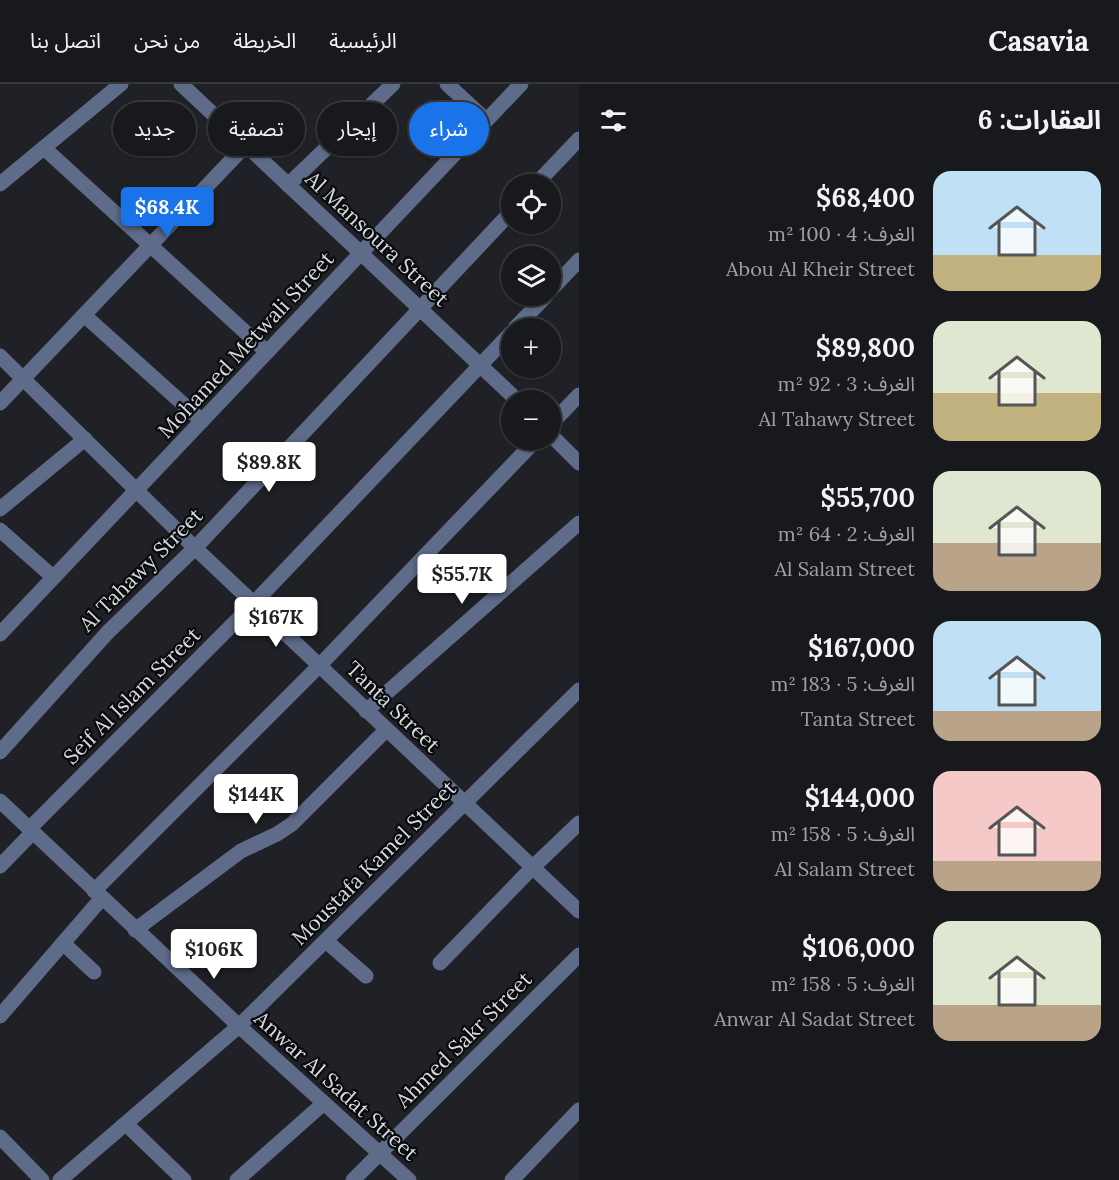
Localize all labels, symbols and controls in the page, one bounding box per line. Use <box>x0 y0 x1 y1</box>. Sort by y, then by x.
text: Casavia <box>988 23 1089 59</box>
text: اتصل بنا <box>30 27 101 54</box>
text: من نحن <box>134 27 200 54</box>
text: الخريطة <box>233 27 296 54</box>
text: الرئيسية <box>329 27 397 54</box>
chip: جديد <box>113 102 196 156</box>
chip: تصفية <box>208 102 305 156</box>
chip: إيجار <box>317 102 397 156</box>
chip: شراء <box>409 102 489 156</box>
text: العقارات: 6 <box>978 103 1101 136</box>
icon: filters <box>597 104 630 137</box>
street label: Al Mansoura Street <box>299 164 455 313</box>
map controls <box>501 174 561 450</box>
button: locate <box>501 174 561 234</box>
text: $68,400 <box>816 181 915 214</box>
pin: $68.4K <box>118 187 216 238</box>
text: $68.4K <box>135 194 199 219</box>
icon: home <box>981 195 1053 267</box>
text: الغرف: 4 · 100 m² <box>768 221 915 246</box>
street label: Mohamed Metwali Street <box>152 245 340 444</box>
button: layers <box>501 246 561 306</box>
text: Abou Al Kheir Street <box>726 256 915 281</box>
button: + <box>501 318 561 378</box>
text: $89,800 <box>816 331 915 364</box>
icon: home <box>981 345 1053 417</box>
text: الغرف: 3 · 92 m² <box>778 371 915 396</box>
button: − <box>501 390 561 450</box>
text: Al Tahawy Street <box>759 406 915 431</box>
pin: $89.8K <box>220 442 318 493</box>
text: $89.8K <box>237 449 301 474</box>
text: $55,700 <box>821 481 915 514</box>
icon: home <box>981 495 1053 567</box>
street label: Al Tahawy Street <box>72 501 209 638</box>
text: الغرف: 2 · 64 m² <box>778 521 915 546</box>
pin: $55.7K <box>413 554 511 605</box>
text: Al Salam Street <box>775 556 915 581</box>
text: $55.7K <box>431 561 493 586</box>
pin: $167K <box>234 597 318 648</box>
text: $167K <box>249 604 304 629</box>
street label: Seif Al Islam Street <box>57 621 207 770</box>
text: $167,000 <box>808 631 915 664</box>
icon: home <box>981 645 1053 717</box>
street label: Tanta Street <box>341 655 447 759</box>
text: الغرف: 5 · 183 m² <box>770 671 915 696</box>
text: Tanta Street <box>800 706 915 731</box>
pin: $144K <box>214 774 298 825</box>
street label: Moustafa Kamel Street <box>286 774 462 951</box>
text: $144K <box>228 781 284 806</box>
text: $144,000 <box>805 781 915 814</box>
icon: home <box>981 795 1053 867</box>
text: الغرف: 5 · 158 m² <box>771 821 915 846</box>
text: Al Salam Street <box>775 856 915 881</box>
pin: $106K <box>172 929 256 980</box>
text: $106,000 <box>802 931 915 964</box>
text: $106K <box>185 936 243 961</box>
icon: home <box>981 945 1053 1017</box>
street label: Ahmed Sakr Street <box>389 965 538 1114</box>
text: الغرف: 5 · 158 m² <box>771 971 915 996</box>
street label: Anwar Al Sadat Street <box>248 1004 424 1167</box>
text: Anwar Al Sadat Street <box>714 1006 915 1031</box>

